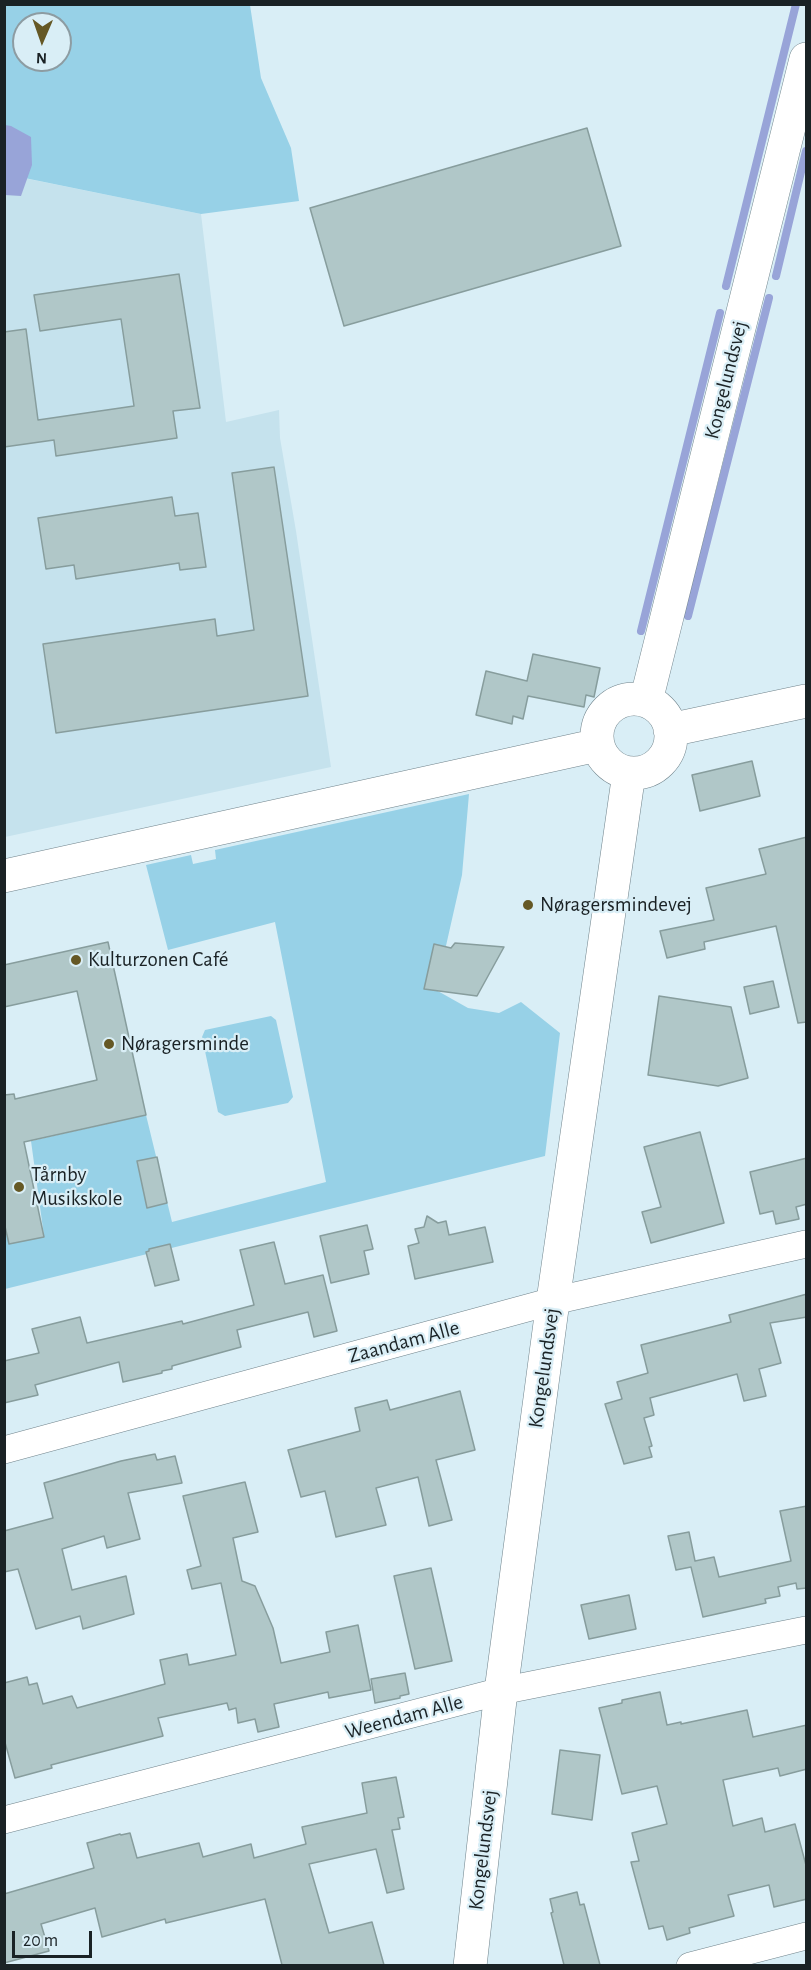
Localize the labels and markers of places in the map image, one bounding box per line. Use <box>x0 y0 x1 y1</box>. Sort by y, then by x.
place label: Nøragersmindevej <box>540 892 692 918</box>
marker: Nøragersmindevej <box>521 898 535 912</box>
place label: Kulturzonen Café <box>88 947 228 973</box>
marker: Kulturzonen Café <box>69 953 83 967</box>
place label: Nøragersminde <box>121 1031 249 1057</box>
marker: Nøragersminde <box>102 1037 116 1051</box>
place label: Tårnby Musikskole <box>31 1162 122 1212</box>
marker: Tårnby Musikskole <box>12 1180 26 1194</box>

